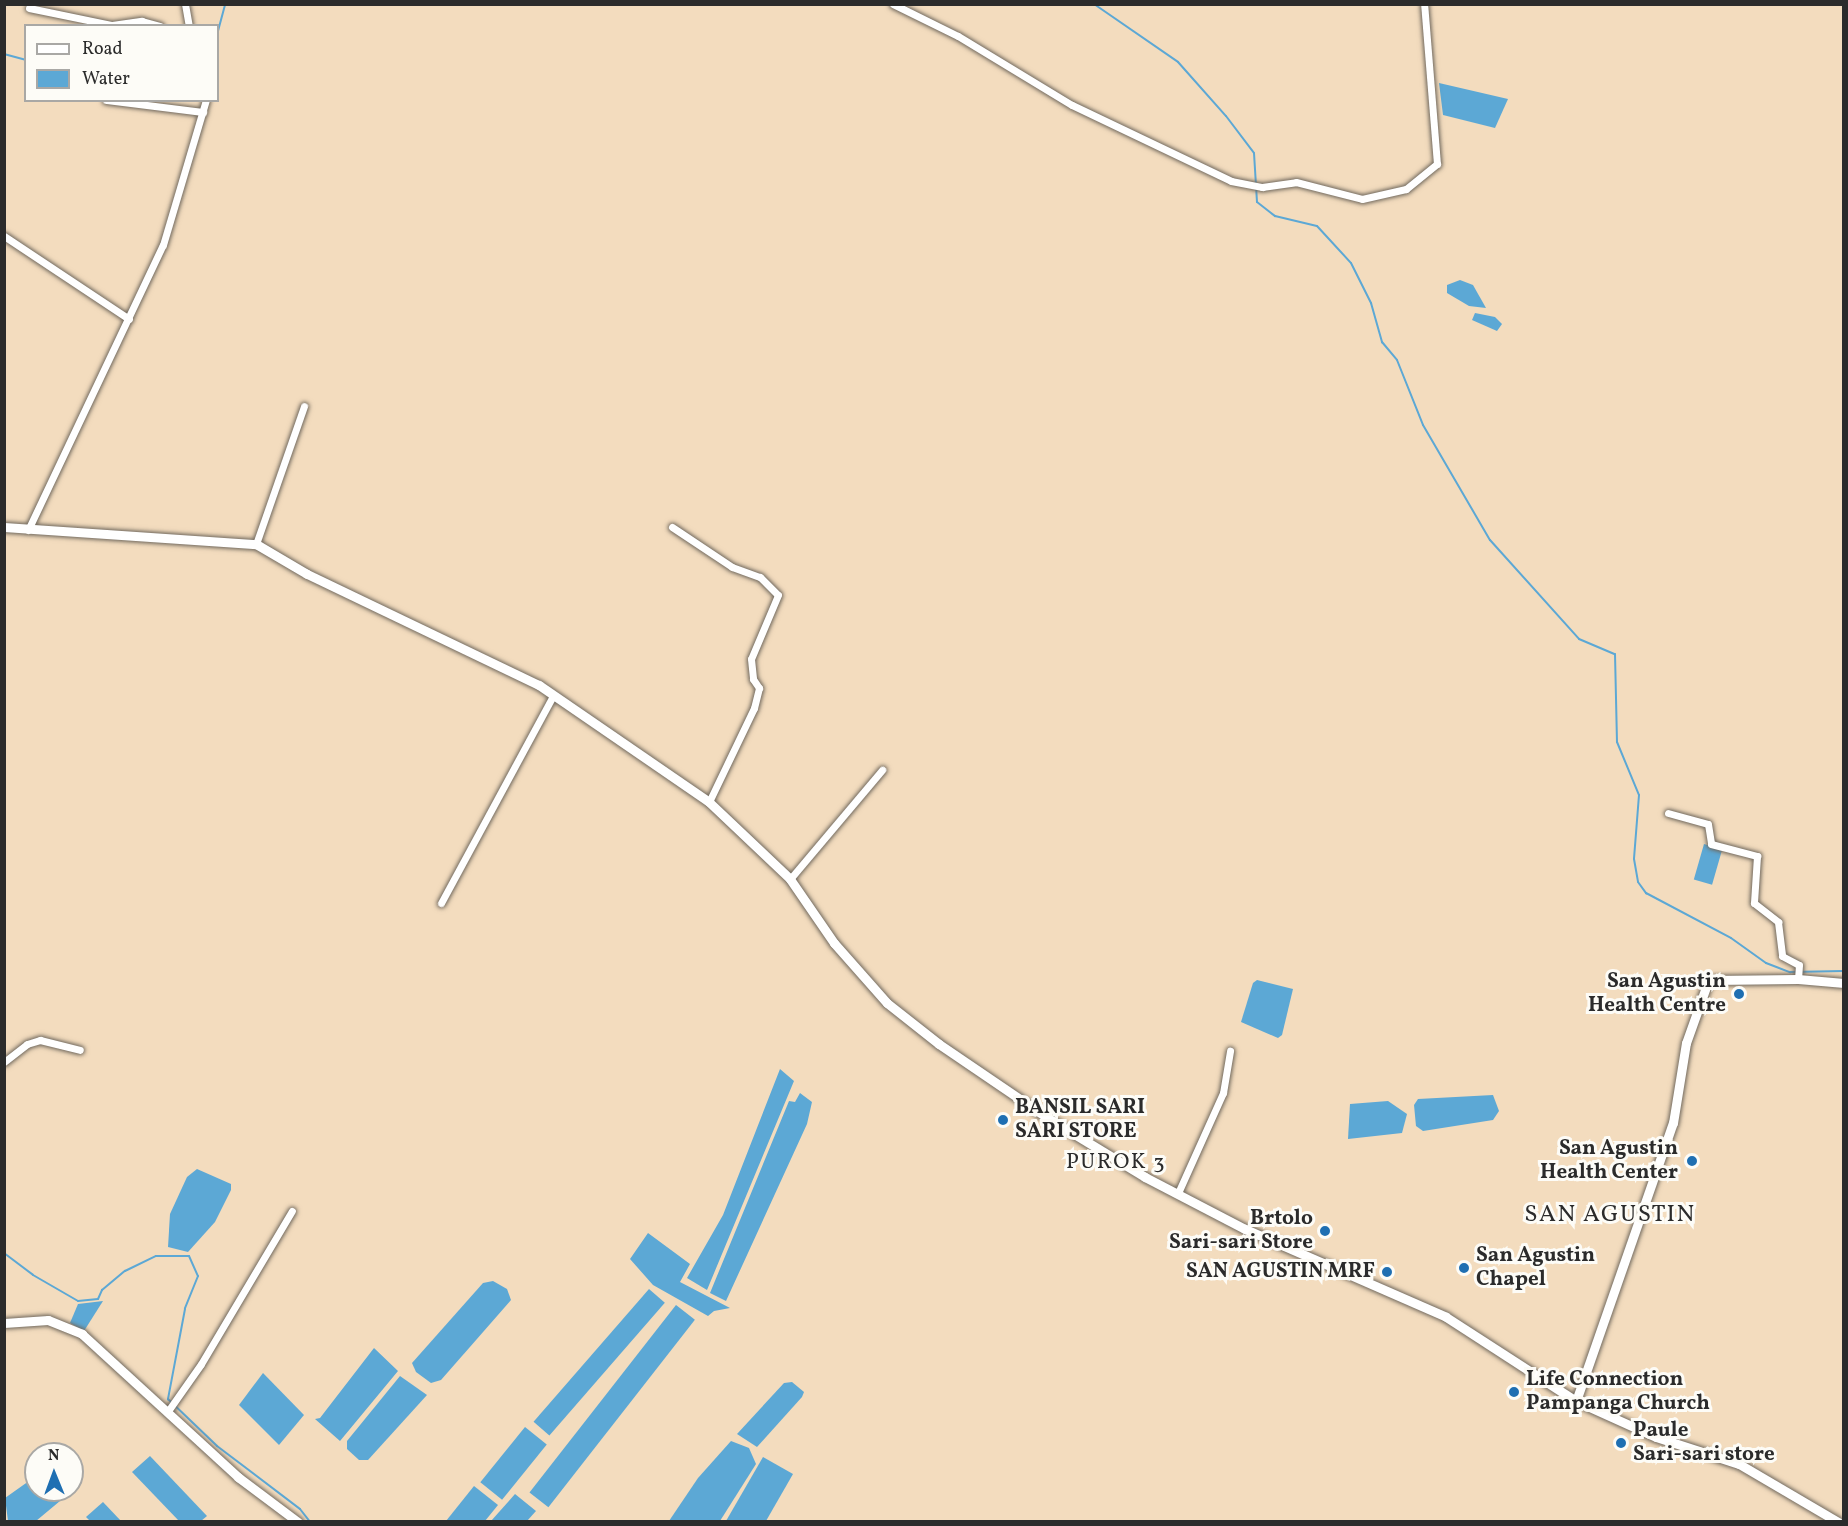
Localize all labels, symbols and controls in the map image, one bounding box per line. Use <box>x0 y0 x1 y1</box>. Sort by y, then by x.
legend <box>24 24 219 102</box>
text: Road <box>82 37 123 62</box>
text: Water <box>82 67 130 92</box>
place label: San Agustin Health Centre <box>1588 969 1726 1019</box>
marker: San Agustin Health Centre <box>1730 985 1748 1003</box>
place label: BANSIL SARI SARI STORE <box>1015 1095 1145 1145</box>
marker: BANSIL SARI SARI STORE <box>996 1113 1010 1127</box>
place label: San Agustin Health Center <box>1540 1136 1678 1186</box>
district label: PUROK 3 <box>1066 1150 1166 1176</box>
marker: San Agustin Health Center <box>1683 1152 1701 1170</box>
district label: SAN AGUSTIN <box>1524 1202 1696 1230</box>
place label: Brtolo Sari-sari Store <box>1169 1206 1313 1256</box>
marker: Brtolo Sari-sari Store <box>1318 1224 1332 1238</box>
place label: San Agustin Chapel <box>1476 1243 1595 1293</box>
place label: SAN AGUSTIN MRF <box>1186 1259 1375 1285</box>
marker: San Agustin Chapel <box>1457 1261 1471 1275</box>
marker: SAN AGUSTIN MRF <box>1380 1265 1394 1279</box>
place label: Life Connection Pampanga Church <box>1526 1367 1710 1417</box>
marker: Life Connection Pampanga Church <box>1507 1385 1521 1399</box>
place label: Paule Sari-sari store <box>1633 1418 1775 1468</box>
marker: Paule Sari-sari store <box>1614 1436 1628 1450</box>
north arrow <box>24 1442 84 1502</box>
text: N <box>48 1445 60 1467</box>

